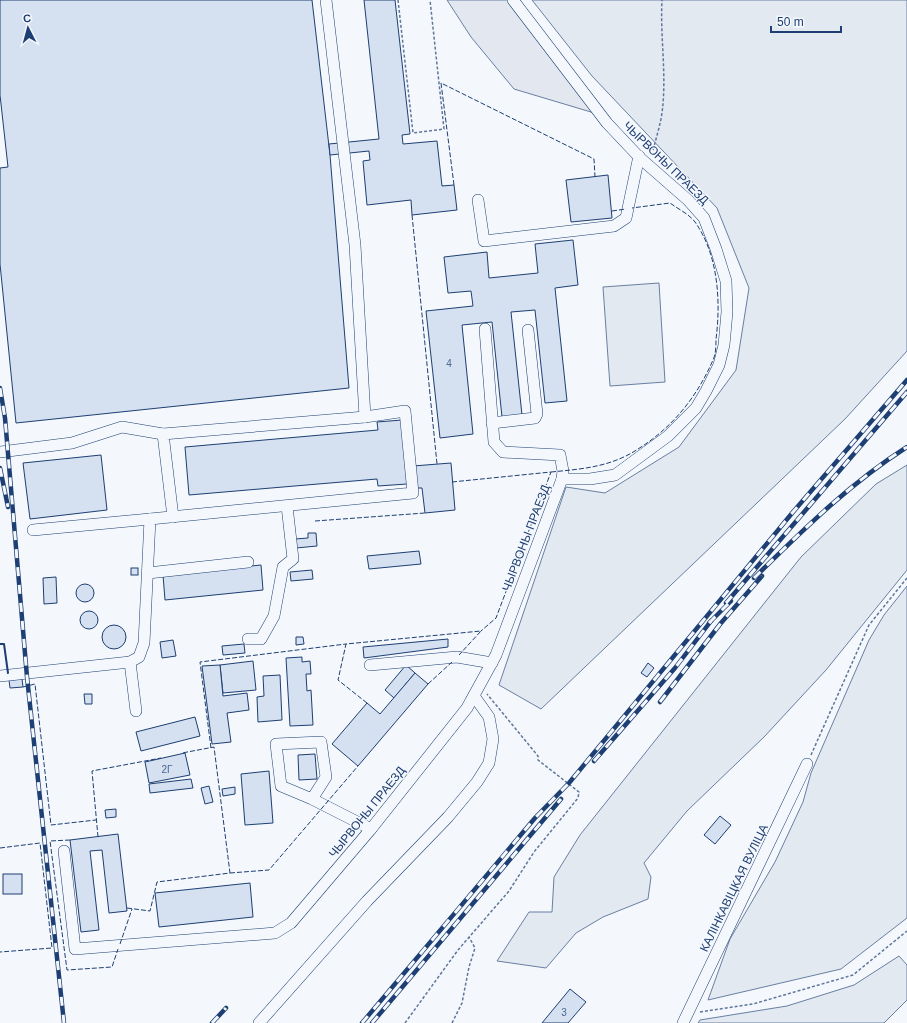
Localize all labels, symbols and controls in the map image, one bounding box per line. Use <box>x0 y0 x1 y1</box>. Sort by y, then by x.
north arrow <box>8 8 48 48</box>
scale bar <box>771 8 841 34</box>
text: С <box>22 12 32 24</box>
text: 50 m <box>777 15 804 29</box>
street label: ЧЫРВОНЫ ПРАЕЗД <box>620 119 712 207</box>
house number: 4 <box>446 358 452 369</box>
street label: ЧЫРВОНЫ ПРАЕЗД <box>499 483 553 593</box>
house number: 2Г <box>162 764 173 775</box>
street label: ЧЫРВОНЫ ПРАЕЗД <box>326 764 408 860</box>
street label: КАЛІНКАВІЦКАЯ ВУЛІЦА <box>697 822 771 954</box>
house number: 3 <box>561 1007 567 1018</box>

